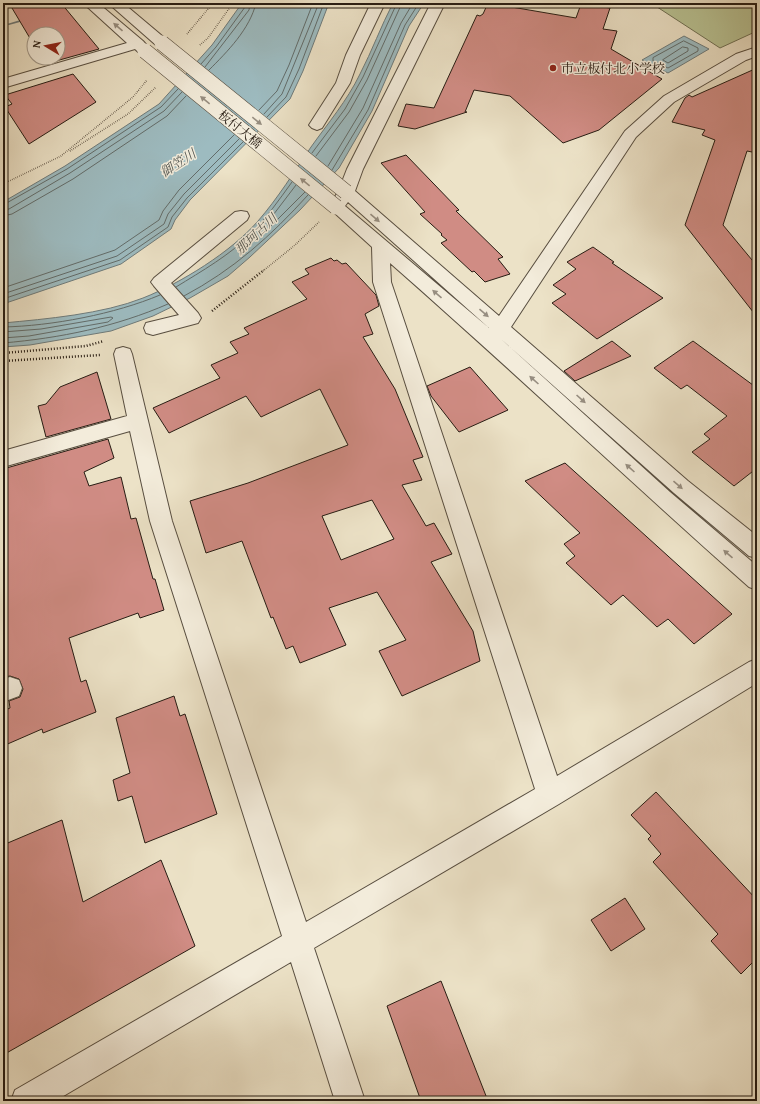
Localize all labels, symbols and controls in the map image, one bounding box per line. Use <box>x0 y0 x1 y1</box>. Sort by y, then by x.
one-way arrow <box>113 22 123 31</box>
north arrow <box>26 26 66 66</box>
text: N <box>28 39 45 49</box>
place label: 市立板付北小学校 <box>561 59 665 78</box>
marker: 市立板付北小学校 <box>548 63 558 73</box>
one-way arrow <box>199 95 210 104</box>
street label: 板付大橋 <box>214 105 266 153</box>
one-way arrow <box>252 116 263 125</box>
water label: 御笠川 <box>156 143 201 182</box>
one-way arrow <box>300 178 311 186</box>
water label: 那珂古川 <box>231 208 283 259</box>
one-way arrow <box>370 213 380 223</box>
one-way arrow <box>432 290 442 299</box>
one-way arrow <box>478 308 489 317</box>
one-way arrow <box>529 376 539 385</box>
one-way arrow <box>576 394 586 403</box>
one-way arrow <box>625 463 635 473</box>
one-way arrow <box>674 480 683 489</box>
one-way arrow <box>722 550 733 559</box>

